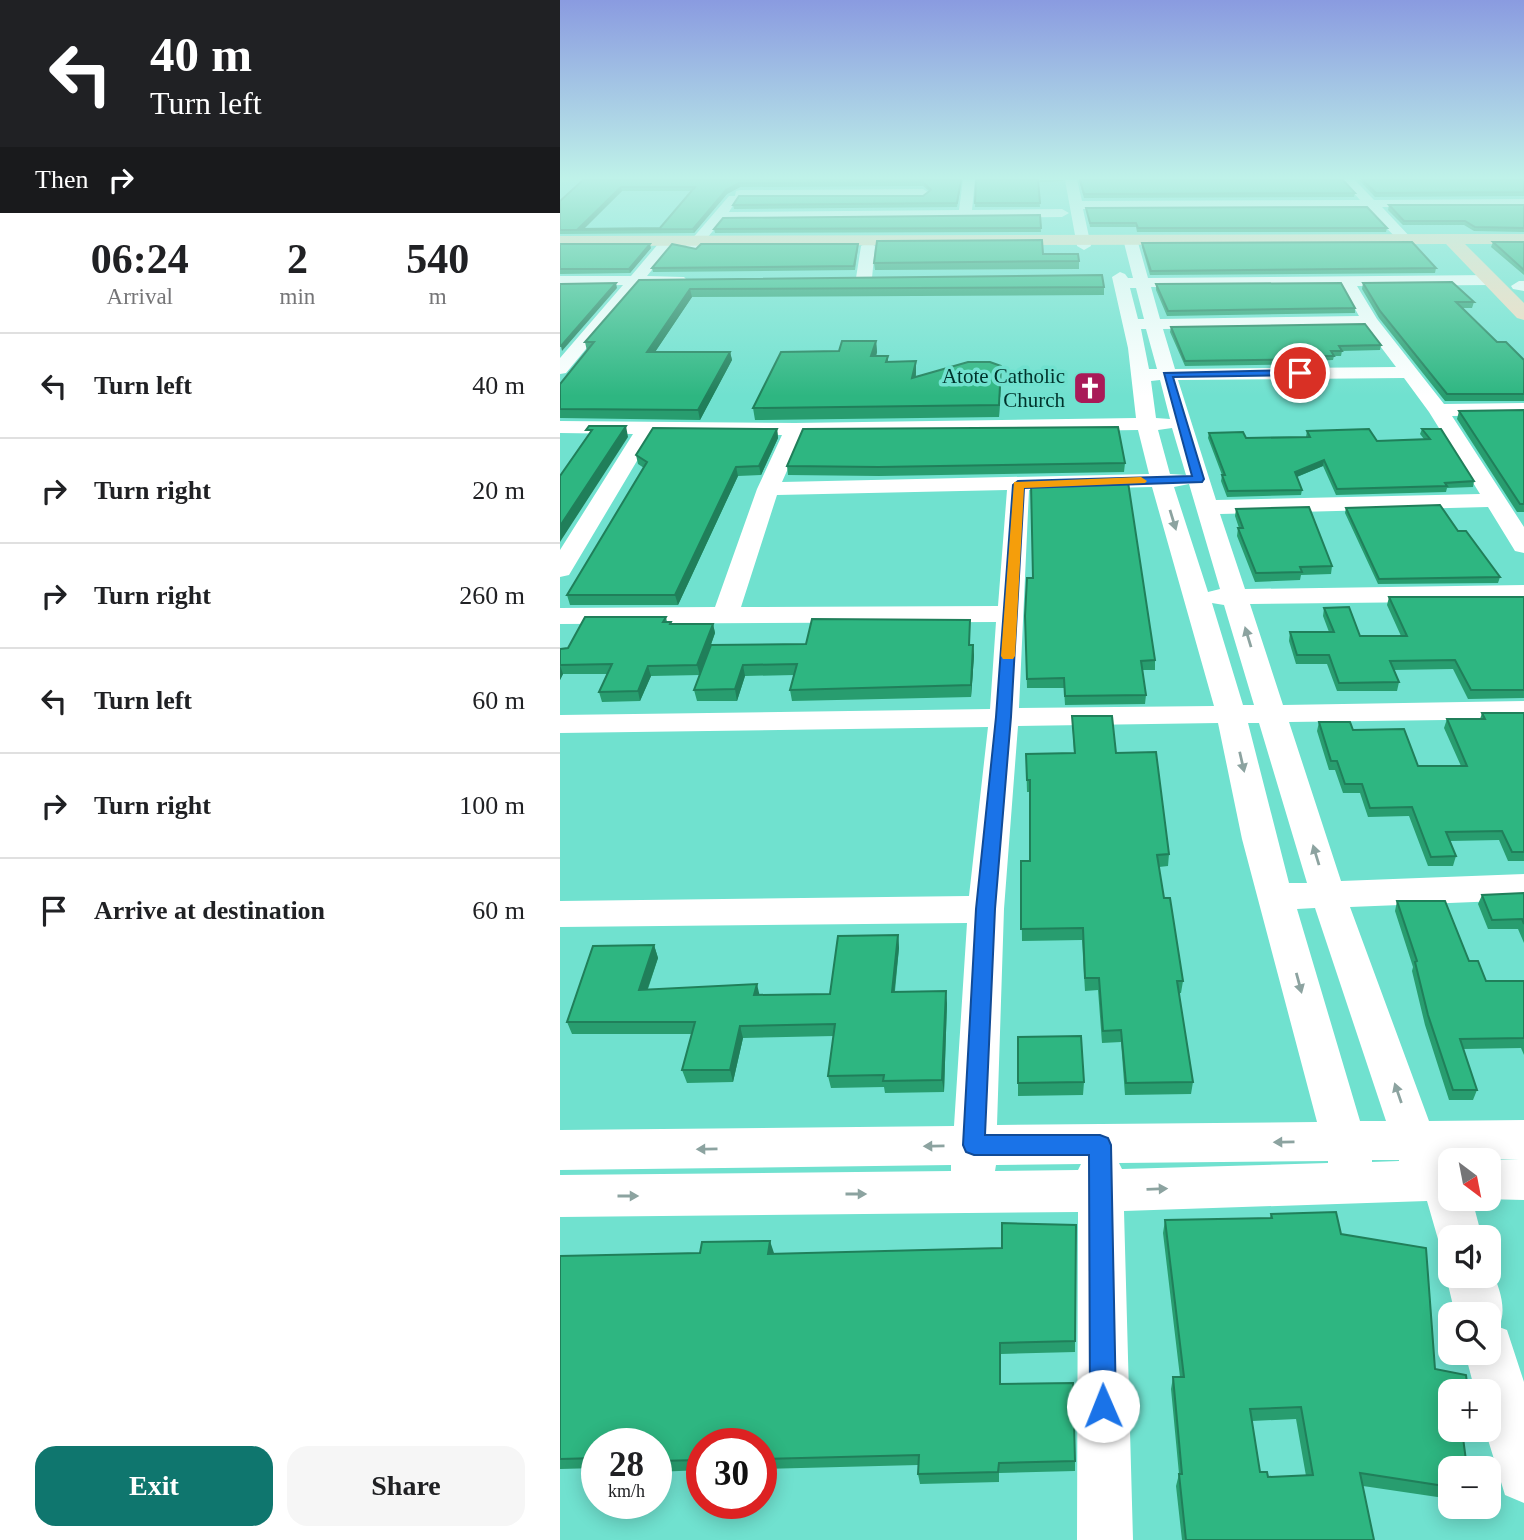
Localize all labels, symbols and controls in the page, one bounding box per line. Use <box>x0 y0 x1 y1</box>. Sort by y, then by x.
text: 40 m <box>150 27 252 82</box>
icon: left <box>35 28 126 119</box>
text: Turn left <box>150 85 262 121</box>
icon: right <box>102 161 140 199</box>
text: Then <box>35 165 88 194</box>
text: 06:24 <box>91 236 189 282</box>
text: 2 <box>287 236 308 282</box>
text: 540 <box>406 236 469 282</box>
text: Arrival <box>107 284 173 309</box>
text: min <box>280 284 315 309</box>
text: m <box>429 284 447 309</box>
pin <box>1270 343 1330 403</box>
icon: arrive <box>1281 354 1319 392</box>
place label: Atote Catholic Church <box>942 364 1065 412</box>
icon: left <box>35 367 73 405</box>
church icon: Atote Catholic Church <box>1071 369 1109 407</box>
text: Turn left <box>94 371 192 400</box>
text: 40 m <box>472 371 525 400</box>
icon: right <box>35 472 73 510</box>
text: Turn right <box>94 476 211 505</box>
text: 20 m <box>472 476 525 505</box>
one-way arrow <box>1169 510 1179 531</box>
icon: right <box>35 577 73 615</box>
text: Turn right <box>94 581 211 610</box>
text: 260 m <box>459 581 525 610</box>
one-way arrow <box>1243 626 1253 647</box>
icon: left <box>35 682 73 720</box>
text: Turn left <box>94 686 192 715</box>
text: 60 m <box>472 686 525 715</box>
one-way arrow <box>1236 751 1247 773</box>
icon: right <box>35 787 73 825</box>
text: Turn right <box>94 791 211 820</box>
text: 100 m <box>459 791 525 820</box>
one-way arrow <box>1310 844 1320 865</box>
icon: arrive <box>35 892 73 930</box>
text: Arrive at destination <box>94 896 325 925</box>
text: 60 m <box>472 896 525 925</box>
one-way arrow <box>1294 972 1304 993</box>
one-way arrow <box>1392 1082 1403 1103</box>
one-way arrow <box>1273 1136 1295 1148</box>
one-way arrow <box>923 1140 945 1152</box>
one-way arrow <box>696 1143 718 1155</box>
north arrow <box>1438 1148 1502 1211</box>
map controls <box>1438 1148 1501 1519</box>
one-way arrow <box>1146 1184 1168 1195</box>
one-way arrow <box>845 1188 867 1200</box>
one-way arrow <box>617 1190 639 1202</box>
button: sound <box>1438 1225 1501 1288</box>
button: search <box>1438 1302 1501 1365</box>
position arrow <box>1066 1369 1140 1443</box>
button: + <box>1438 1379 1501 1442</box>
speed limit sign: 30 <box>686 1428 777 1519</box>
text: 28 <box>609 1445 644 1484</box>
button: Exit <box>35 1446 273 1526</box>
button: Share <box>287 1446 525 1526</box>
button: − <box>1438 1456 1501 1519</box>
text: km/h <box>608 1481 645 1501</box>

